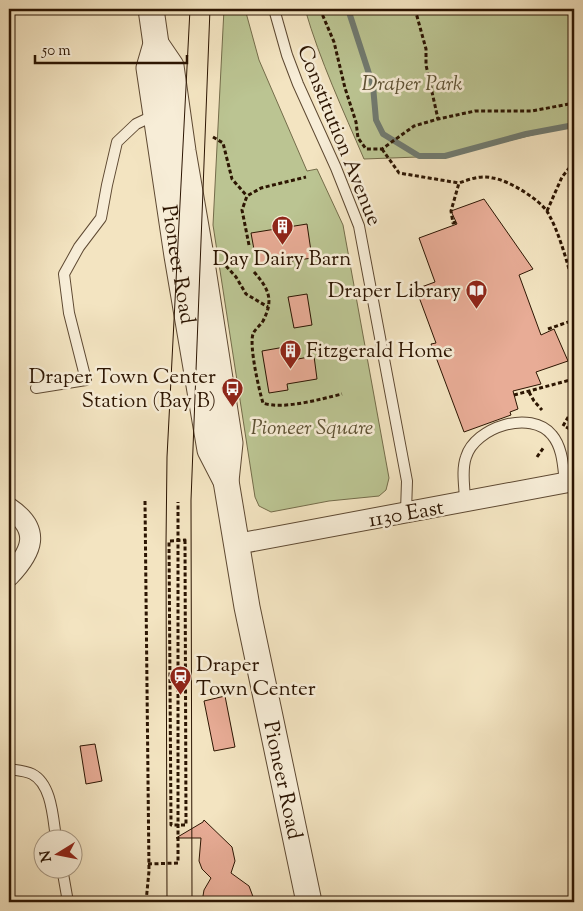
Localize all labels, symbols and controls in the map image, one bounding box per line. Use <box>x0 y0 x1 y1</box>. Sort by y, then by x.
scale bar <box>35 32 188 64</box>
text: 50 m <box>41 41 71 62</box>
street label: Constitution Avenue <box>288 41 388 231</box>
park label: Draper Park <box>361 70 463 100</box>
street label: Pioneer Road <box>153 203 201 327</box>
building icon: Day Dairy Barn <box>270 214 294 245</box>
place label: Day Dairy Barn <box>213 245 351 275</box>
place label: Draper Library <box>328 277 462 307</box>
library icon: Draper Library <box>465 278 489 309</box>
place label: Fitzgerald Home <box>306 337 453 367</box>
building icon: Fitzgerald Home <box>278 338 302 369</box>
place label: Draper Town Center Station (Bay B) <box>29 363 216 417</box>
bus stop icon: Draper Town Center Station (Bay B) <box>220 376 244 407</box>
park label: Pioneer Square <box>251 414 373 444</box>
street label: 1130 East <box>366 494 446 536</box>
place label: Draper Town Center <box>196 651 316 705</box>
station icon: Draper Town Center <box>168 664 192 695</box>
street label: Pioneer Road <box>254 718 308 843</box>
north arrow <box>32 828 82 878</box>
text: N <box>36 849 58 863</box>

